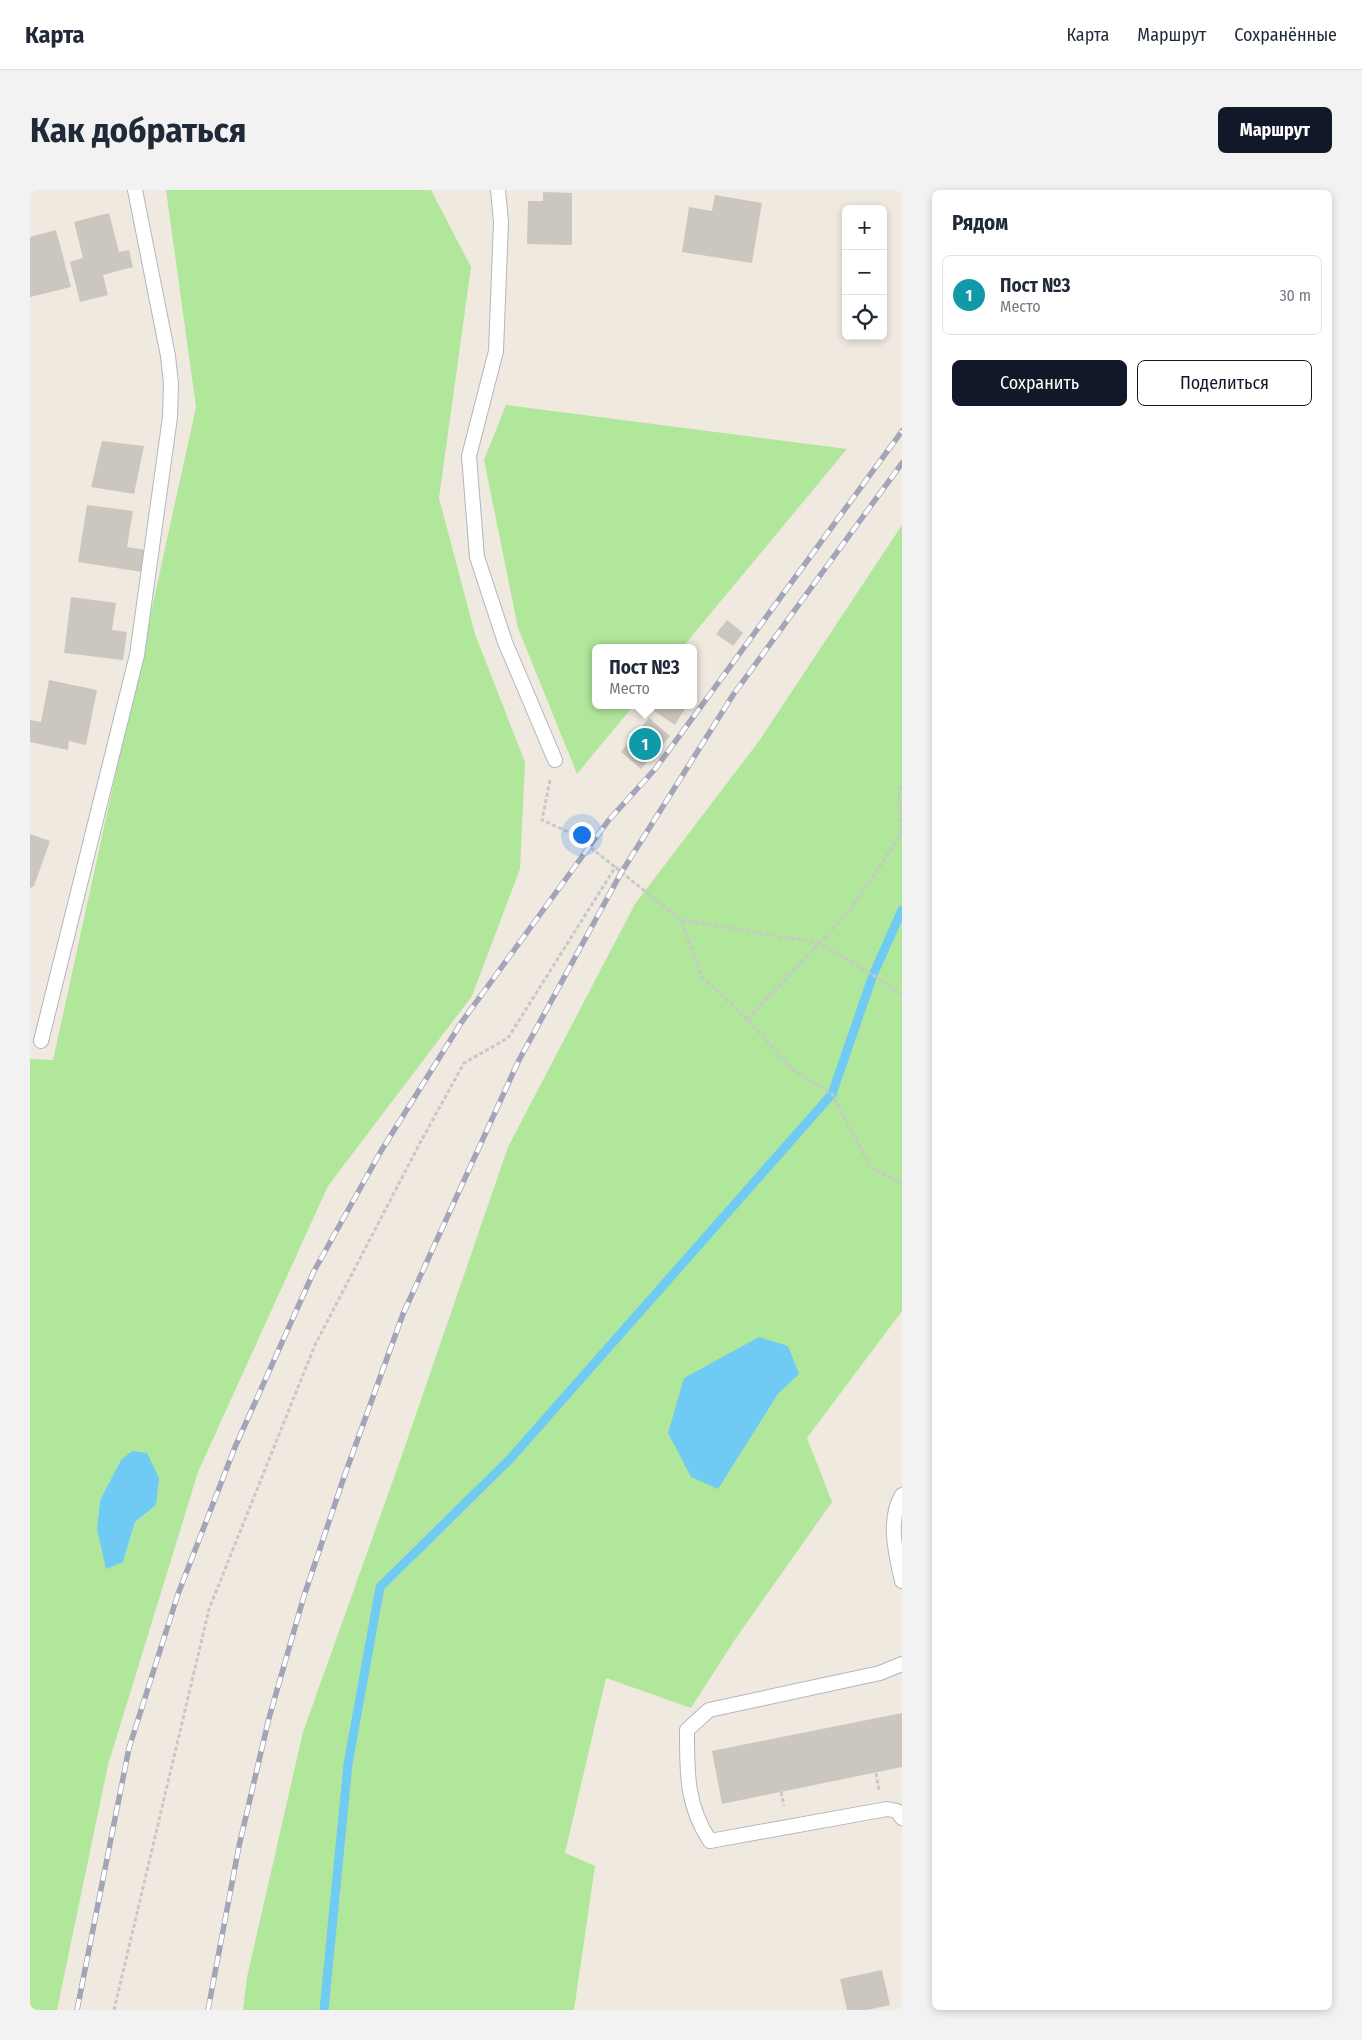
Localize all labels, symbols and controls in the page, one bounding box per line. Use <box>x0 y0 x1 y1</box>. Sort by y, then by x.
text: Карта <box>25 21 84 49</box>
text: Карта <box>1066 24 1109 46</box>
text: Маршрут <box>1137 24 1206 46</box>
text: Сохранённые <box>1234 24 1337 46</box>
button: Маршрут <box>1218 107 1332 153</box>
text: Как добраться <box>30 109 247 151</box>
map controls <box>842 205 887 340</box>
button: + <box>842 205 887 250</box>
text: Рядом <box>952 210 1008 236</box>
button: − <box>842 250 887 295</box>
text: Пост №3 <box>1000 274 1070 297</box>
text: 1 <box>966 286 972 305</box>
text: 30 m <box>1279 286 1311 305</box>
button: locate <box>842 295 887 340</box>
text: Место <box>1000 297 1041 316</box>
button: Сохранить <box>952 360 1127 406</box>
button: Поделиться <box>1137 360 1312 406</box>
popup <box>592 644 697 709</box>
text: Пост №3 <box>609 656 680 679</box>
text: Место <box>609 679 650 698</box>
pin: 1 <box>629 725 661 763</box>
your location <box>569 822 595 848</box>

